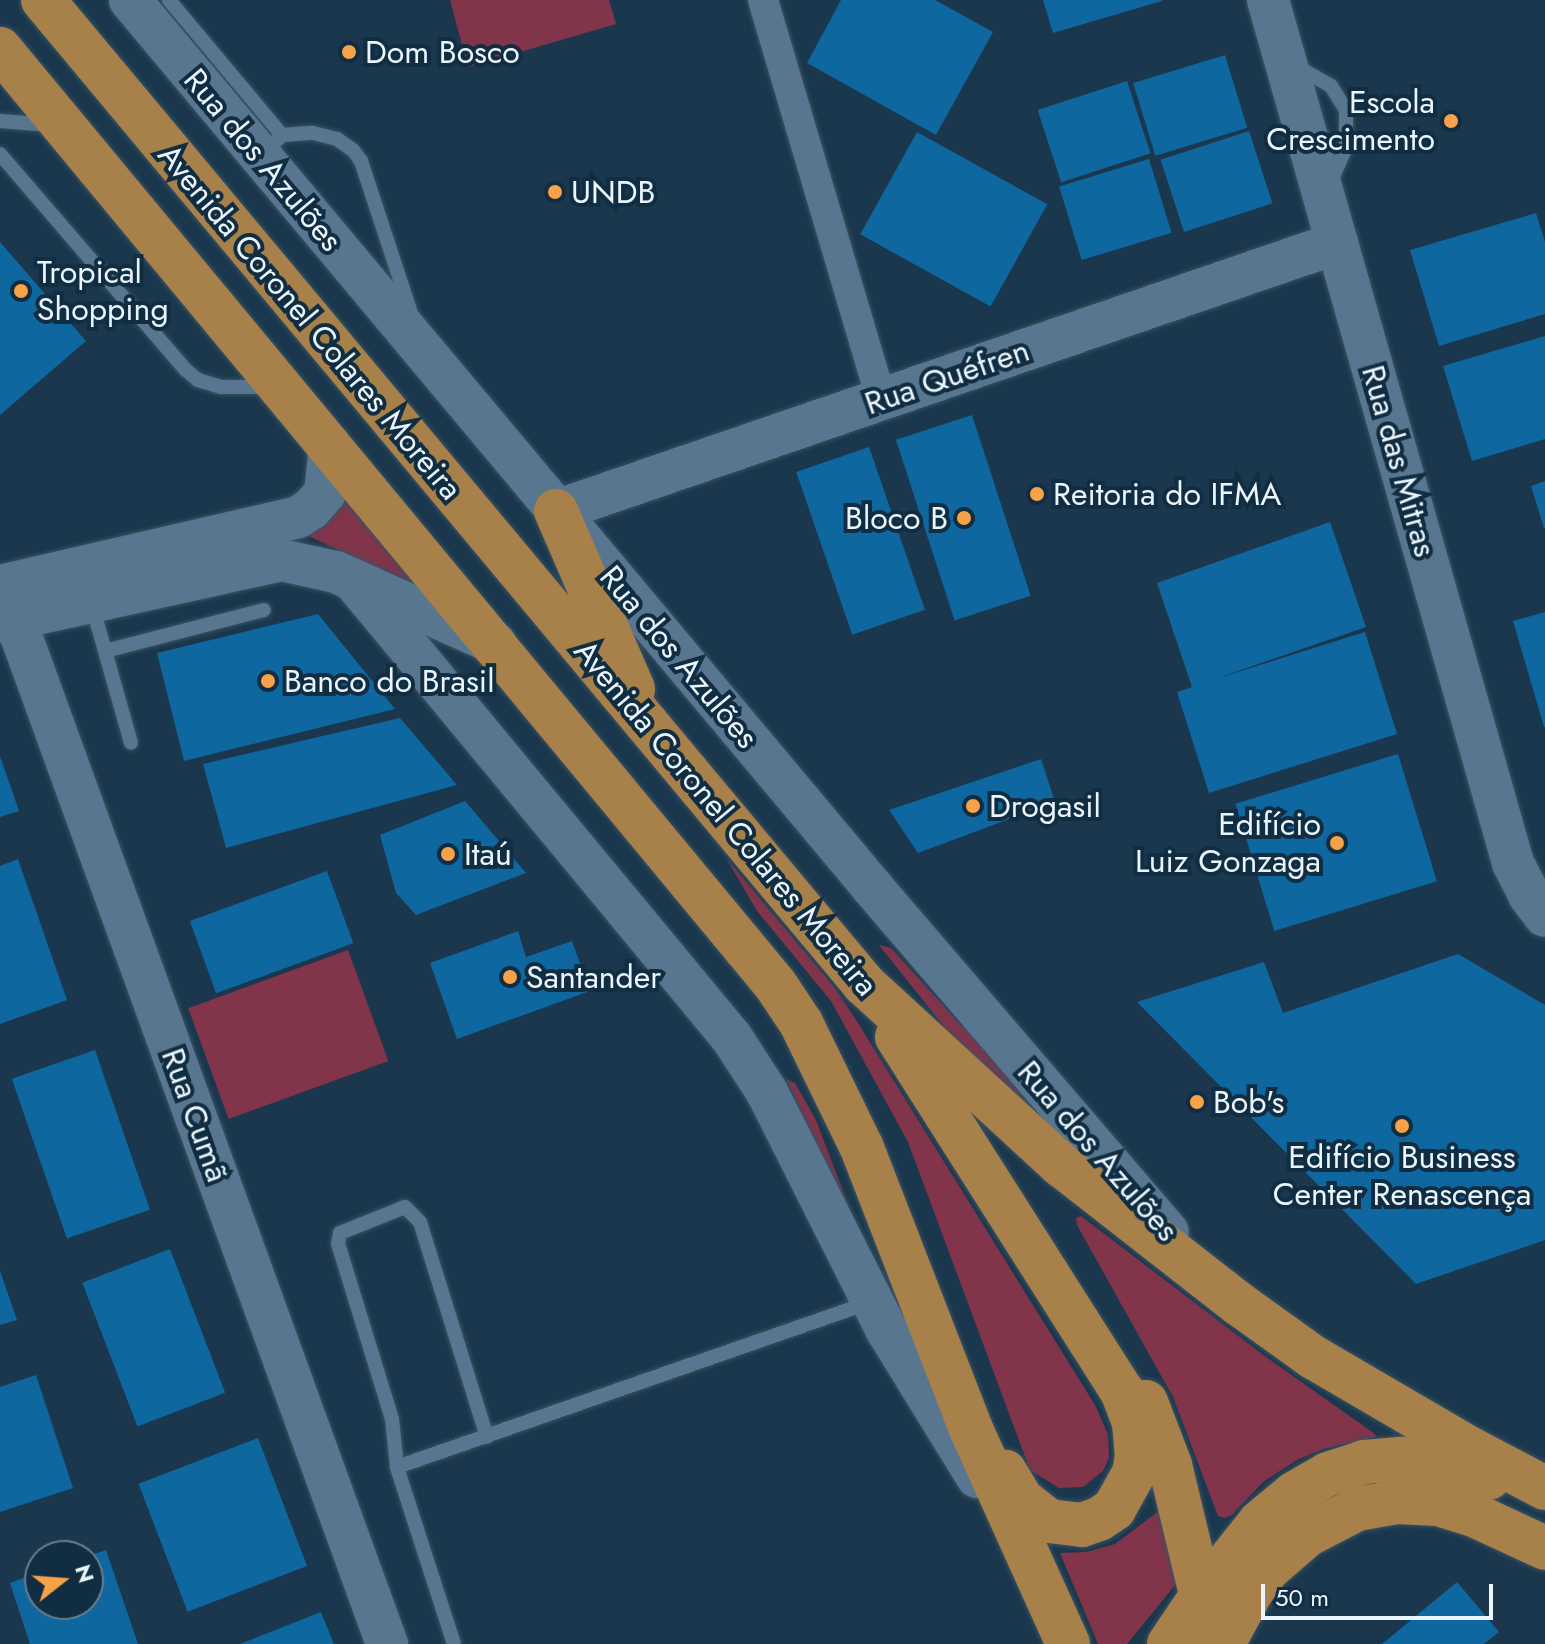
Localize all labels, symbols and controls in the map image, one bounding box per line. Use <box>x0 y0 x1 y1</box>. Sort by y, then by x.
place label: Dom Bosco <box>365 33 520 71</box>
marker: Dom Bosco <box>340 43 358 61</box>
street label: Rua dos Azulões <box>176 61 350 259</box>
place label: Escola Crescimento <box>1266 84 1435 159</box>
marker: Escola Crescimento <box>1442 112 1460 130</box>
street label: Avenida Coronel Colares Moreira <box>150 136 470 508</box>
place label: UNDB <box>571 173 655 211</box>
marker: UNDB <box>546 183 564 201</box>
place label: Tropical Shopping <box>37 254 169 329</box>
marker: Tropical Shopping <box>12 282 30 300</box>
street label: Rua Quéfren <box>860 331 1034 423</box>
street label: Rua das Mitras <box>1353 361 1445 561</box>
place label: Reitoria do IFMA <box>1053 475 1281 513</box>
marker: Reitoria do IFMA <box>1028 485 1046 503</box>
place label: Bloco B <box>845 499 948 537</box>
marker: Bloco B <box>955 509 973 527</box>
street label: Rua dos Azulões <box>592 558 766 756</box>
street label: Avenida Coronel Colares Moreira <box>566 632 886 1004</box>
place label: Banco do Brasil <box>284 662 495 700</box>
marker: Banco do Brasil <box>259 672 277 690</box>
place label: Drogasil <box>989 787 1101 825</box>
marker: Drogasil <box>964 797 982 815</box>
place label: Edifício Luiz Gonzaga <box>1135 806 1321 881</box>
marker: Edifício Luiz Gonzaga <box>1328 834 1346 852</box>
place label: Itaú <box>464 835 512 873</box>
marker: Itaú <box>439 845 457 863</box>
place label: Santander <box>526 958 661 996</box>
marker: Santander <box>501 968 519 986</box>
street label: Rua Cumã <box>153 1043 237 1187</box>
street label: Rua dos Azulões <box>1009 1053 1187 1249</box>
place label: Bob's <box>1213 1083 1284 1121</box>
marker: Bob's <box>1188 1093 1206 1111</box>
marker: Edifício Business Center Renascença <box>1393 1117 1411 1135</box>
place label: Edifício Business Center Renascença <box>1273 1139 1531 1214</box>
north arrow <box>24 1540 104 1620</box>
text: N <box>67 1561 103 1587</box>
scale bar <box>1265 1568 1497 1618</box>
text: 50 m <box>1275 1580 1329 1615</box>

